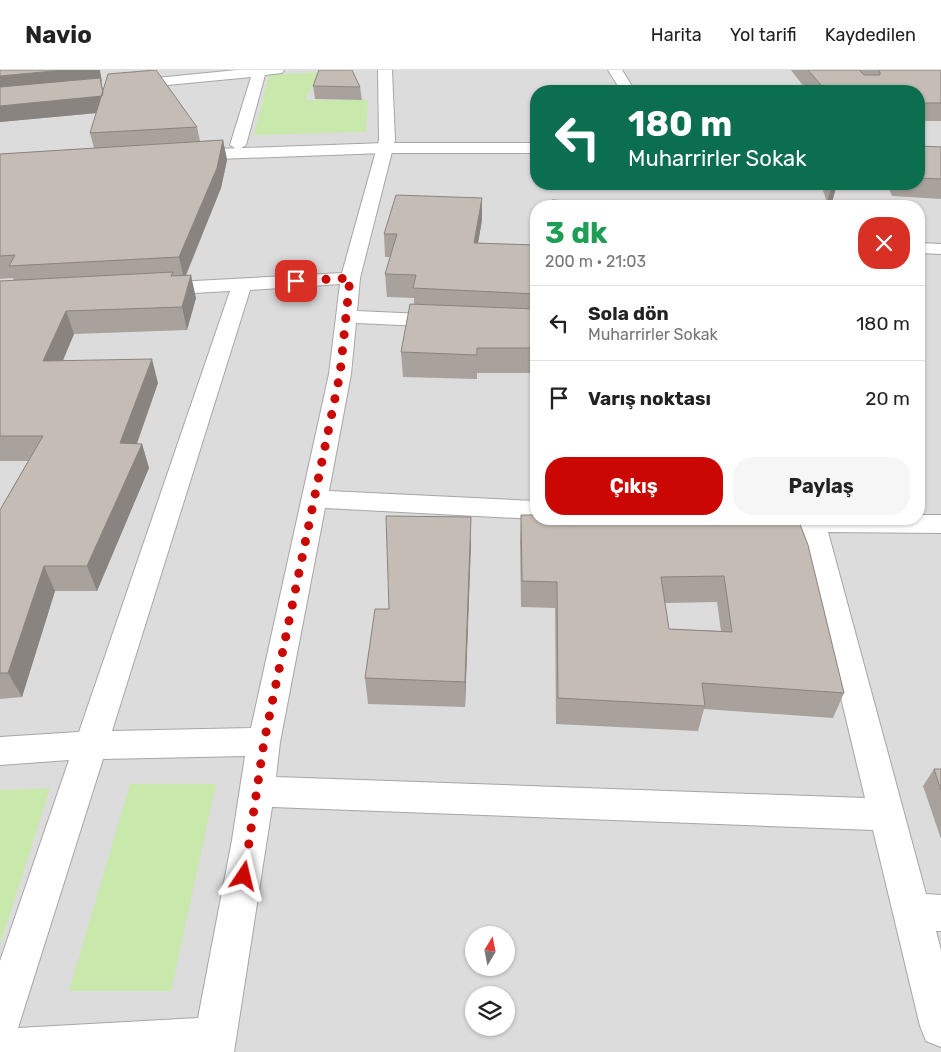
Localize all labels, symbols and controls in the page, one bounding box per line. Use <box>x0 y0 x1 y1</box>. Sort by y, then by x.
text: Navio <box>25 21 92 49</box>
text: Harita <box>651 24 702 46</box>
text: Yol tarifi <box>730 24 797 46</box>
text: Kaydedilen <box>825 24 916 46</box>
text: 180 m <box>628 103 732 145</box>
icon: left <box>545 105 610 170</box>
text: Muharrirler Sokak <box>628 145 807 172</box>
text: 3 dk <box>545 215 608 251</box>
button: close <box>858 217 910 269</box>
text: 200 m · 21:03 <box>545 252 646 271</box>
pin <box>275 260 317 302</box>
icon: arrive <box>282 267 310 295</box>
text: Sola dön <box>588 302 669 325</box>
icon: left <box>545 309 573 337</box>
text: 180 m <box>856 312 910 335</box>
text: Muharrirler Sokak <box>588 325 718 344</box>
icon: arrive <box>545 384 573 412</box>
text: Varış noktası <box>588 387 711 410</box>
text: 20 m <box>865 387 910 410</box>
button: Çıkış <box>545 457 723 515</box>
button: Paylaş <box>733 457 910 515</box>
position arrow <box>217 849 269 901</box>
north arrow <box>465 926 515 976</box>
map controls <box>465 926 515 1036</box>
button: layers <box>465 986 515 1036</box>

